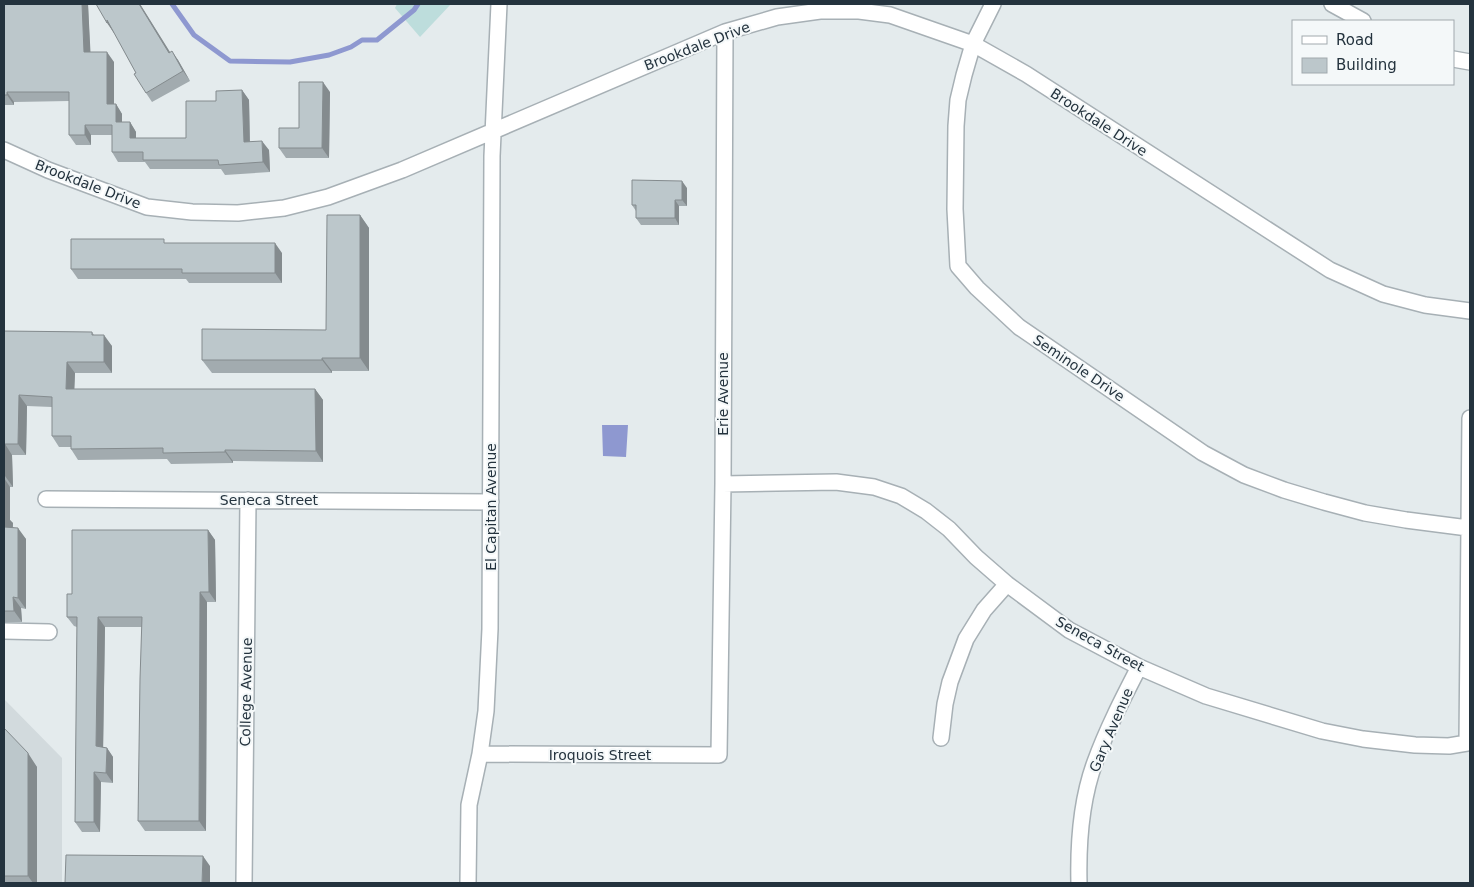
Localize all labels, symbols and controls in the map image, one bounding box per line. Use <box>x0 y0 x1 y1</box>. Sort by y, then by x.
street label: Brookdale Drive <box>642 18 752 74</box>
legend <box>1292 20 1454 85</box>
text: Road <box>1336 31 1374 49</box>
text: Building <box>1336 56 1397 74</box>
street label: Brookdale Drive <box>1048 85 1150 159</box>
street label: Brookdale Drive <box>33 156 143 212</box>
street label: Seminole Drive <box>1030 332 1128 404</box>
street label: Erie Avenue <box>715 352 731 436</box>
street label: El Capitan Avenue <box>483 443 499 571</box>
street label: Seneca Street <box>220 492 319 508</box>
street label: Seneca Street <box>1053 613 1147 675</box>
street label: College Avenue <box>237 638 255 746</box>
street label: Gary Avenue <box>1086 685 1136 775</box>
street label: Iroquois Street <box>549 747 652 763</box>

